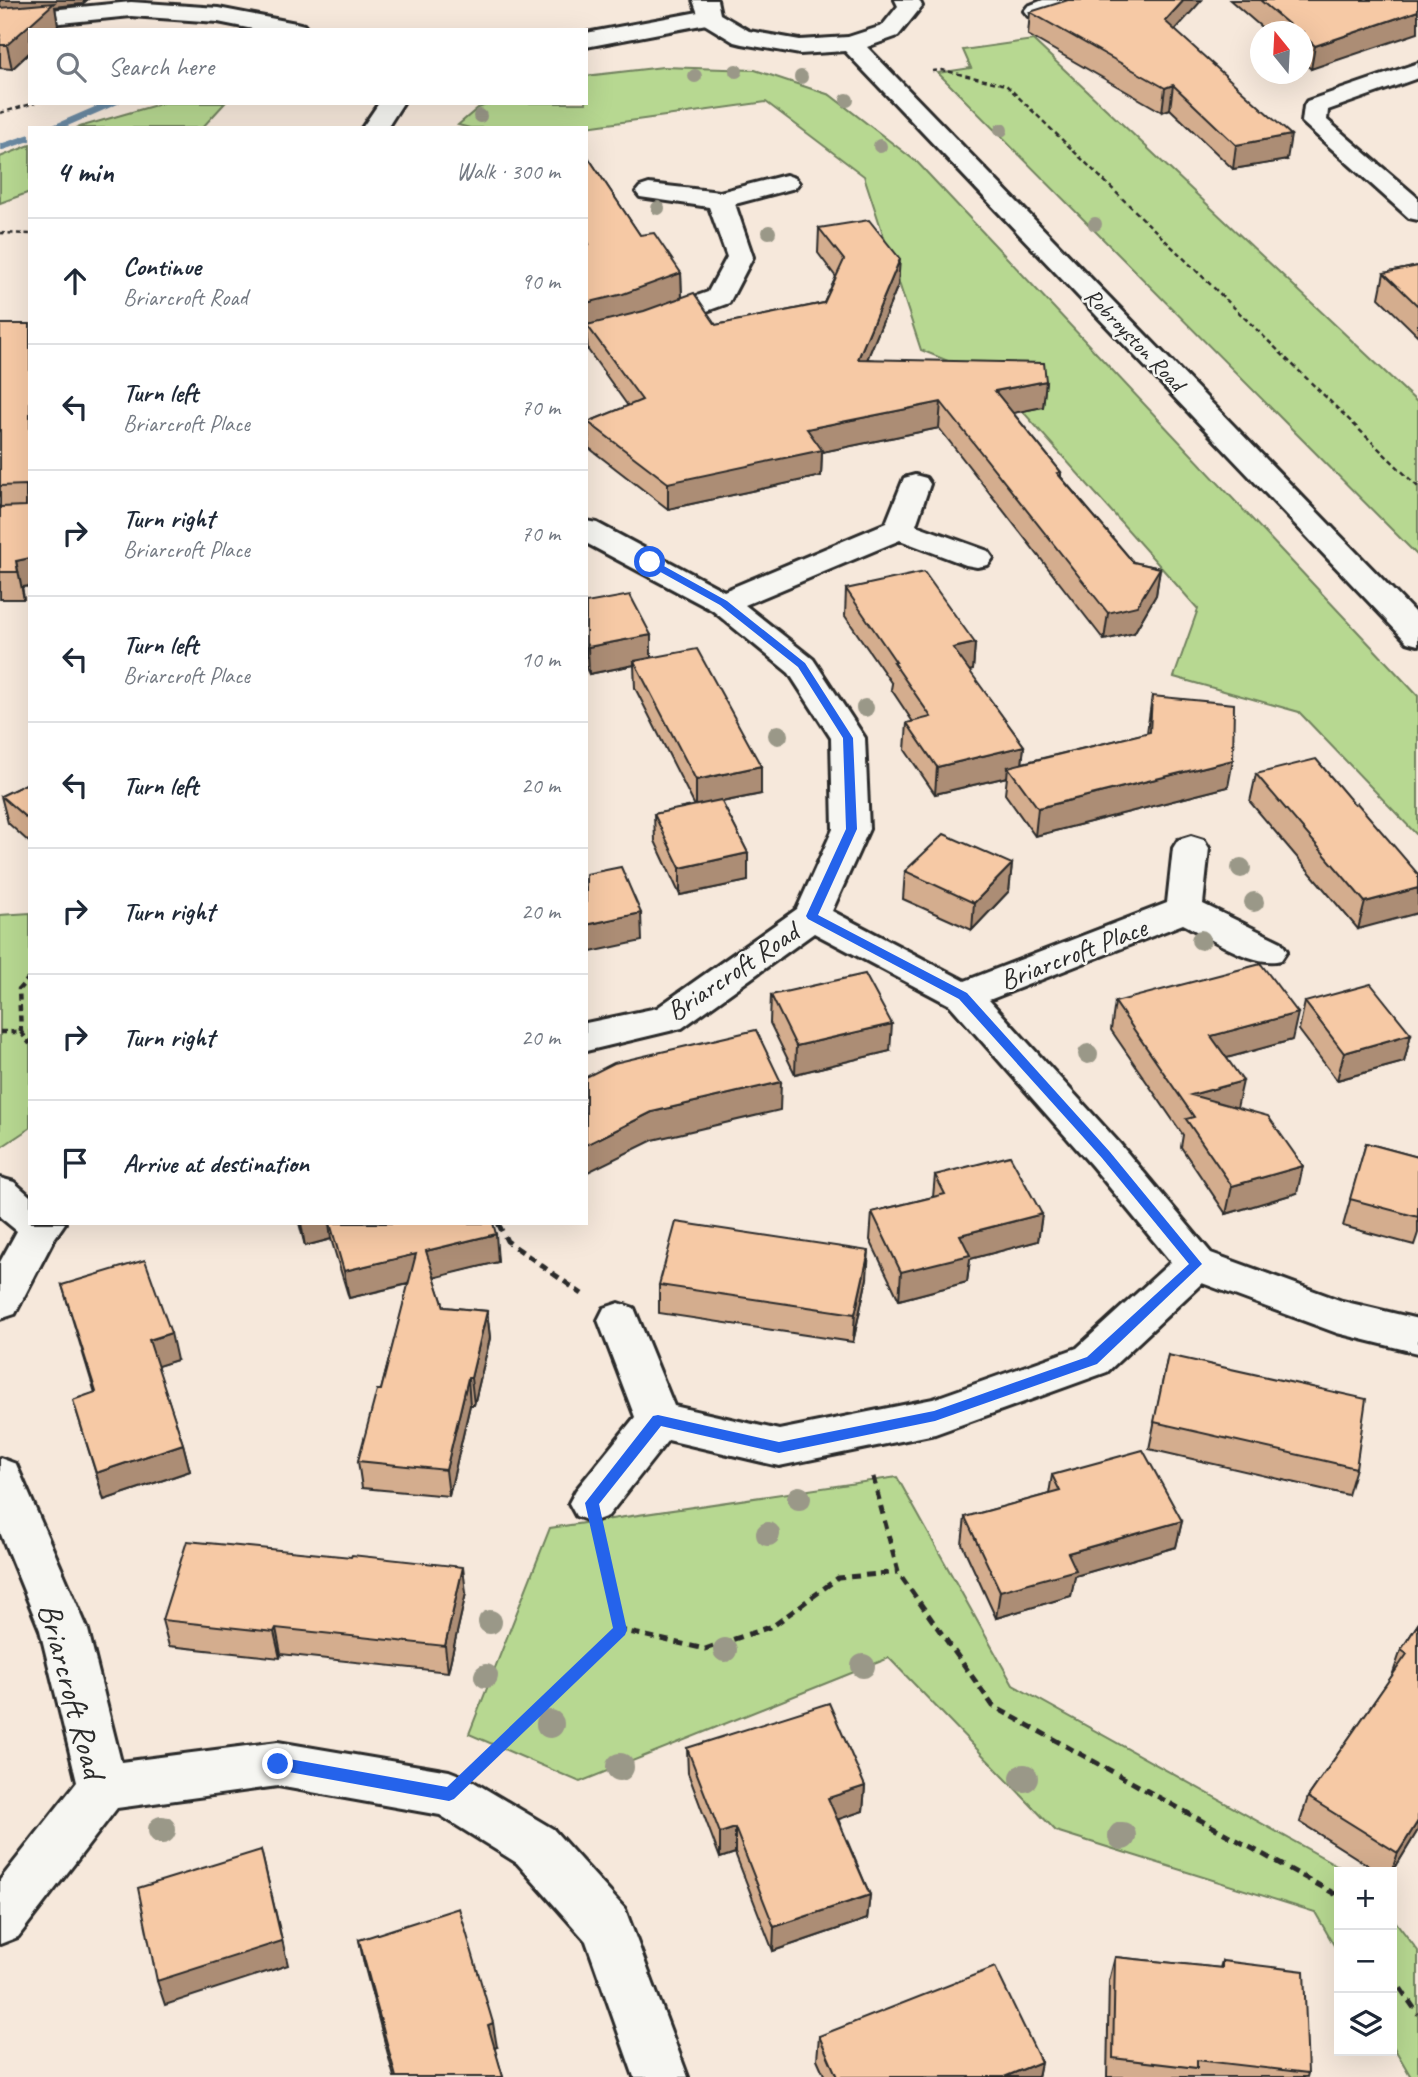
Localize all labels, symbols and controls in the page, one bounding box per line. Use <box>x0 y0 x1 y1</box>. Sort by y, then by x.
north arrow <box>1250 21 1313 84</box>
search box <box>28 28 588 105</box>
icon: search <box>52 48 90 86</box>
text: Search here <box>108 50 214 83</box>
text: 4 min <box>56 153 113 191</box>
text: Walk · 300 m <box>456 157 560 186</box>
text: Continue <box>123 250 201 283</box>
icon: ahead <box>56 262 94 300</box>
text: 90 m <box>521 267 560 296</box>
street label: Robroyston Road <box>1078 282 1194 400</box>
text: Briarcroft Road <box>123 283 248 312</box>
text: Turn left <box>123 376 198 409</box>
icon: left <box>56 388 94 426</box>
text: 70 m <box>521 393 560 422</box>
text: Briarcroft Place <box>123 409 250 438</box>
text: Turn right <box>123 502 214 535</box>
icon: right <box>56 514 94 552</box>
text: 70 m <box>521 519 560 548</box>
text: Briarcroft Place <box>123 535 250 564</box>
route start <box>634 546 665 577</box>
text: Turn left <box>123 628 198 661</box>
icon: left <box>56 640 94 678</box>
text: 10 m <box>521 645 560 674</box>
text: Briarcroft Place <box>123 661 250 690</box>
icon: left <box>56 766 94 804</box>
text: Turn left <box>123 769 198 802</box>
text: 20 m <box>521 771 560 800</box>
icon: right <box>56 892 94 930</box>
text: Turn right <box>123 895 214 928</box>
text: 20 m <box>521 897 560 926</box>
street label: Briarcroft Place <box>995 909 1153 997</box>
street label: Briarcroft Road <box>660 912 808 1028</box>
icon: right <box>56 1018 94 1056</box>
text: Turn right <box>123 1021 214 1054</box>
text: 20 m <box>521 1023 560 1052</box>
icon: arrive <box>56 1144 94 1182</box>
text: Arrive at destination <box>123 1147 309 1180</box>
street label: Briarcroft Road <box>29 1598 117 1787</box>
route end <box>262 1748 293 1779</box>
map controls <box>1334 1867 1397 2056</box>
button: + <box>1334 1867 1397 1930</box>
button: − <box>1334 1930 1397 1993</box>
button: layers <box>1334 1993 1397 2056</box>

